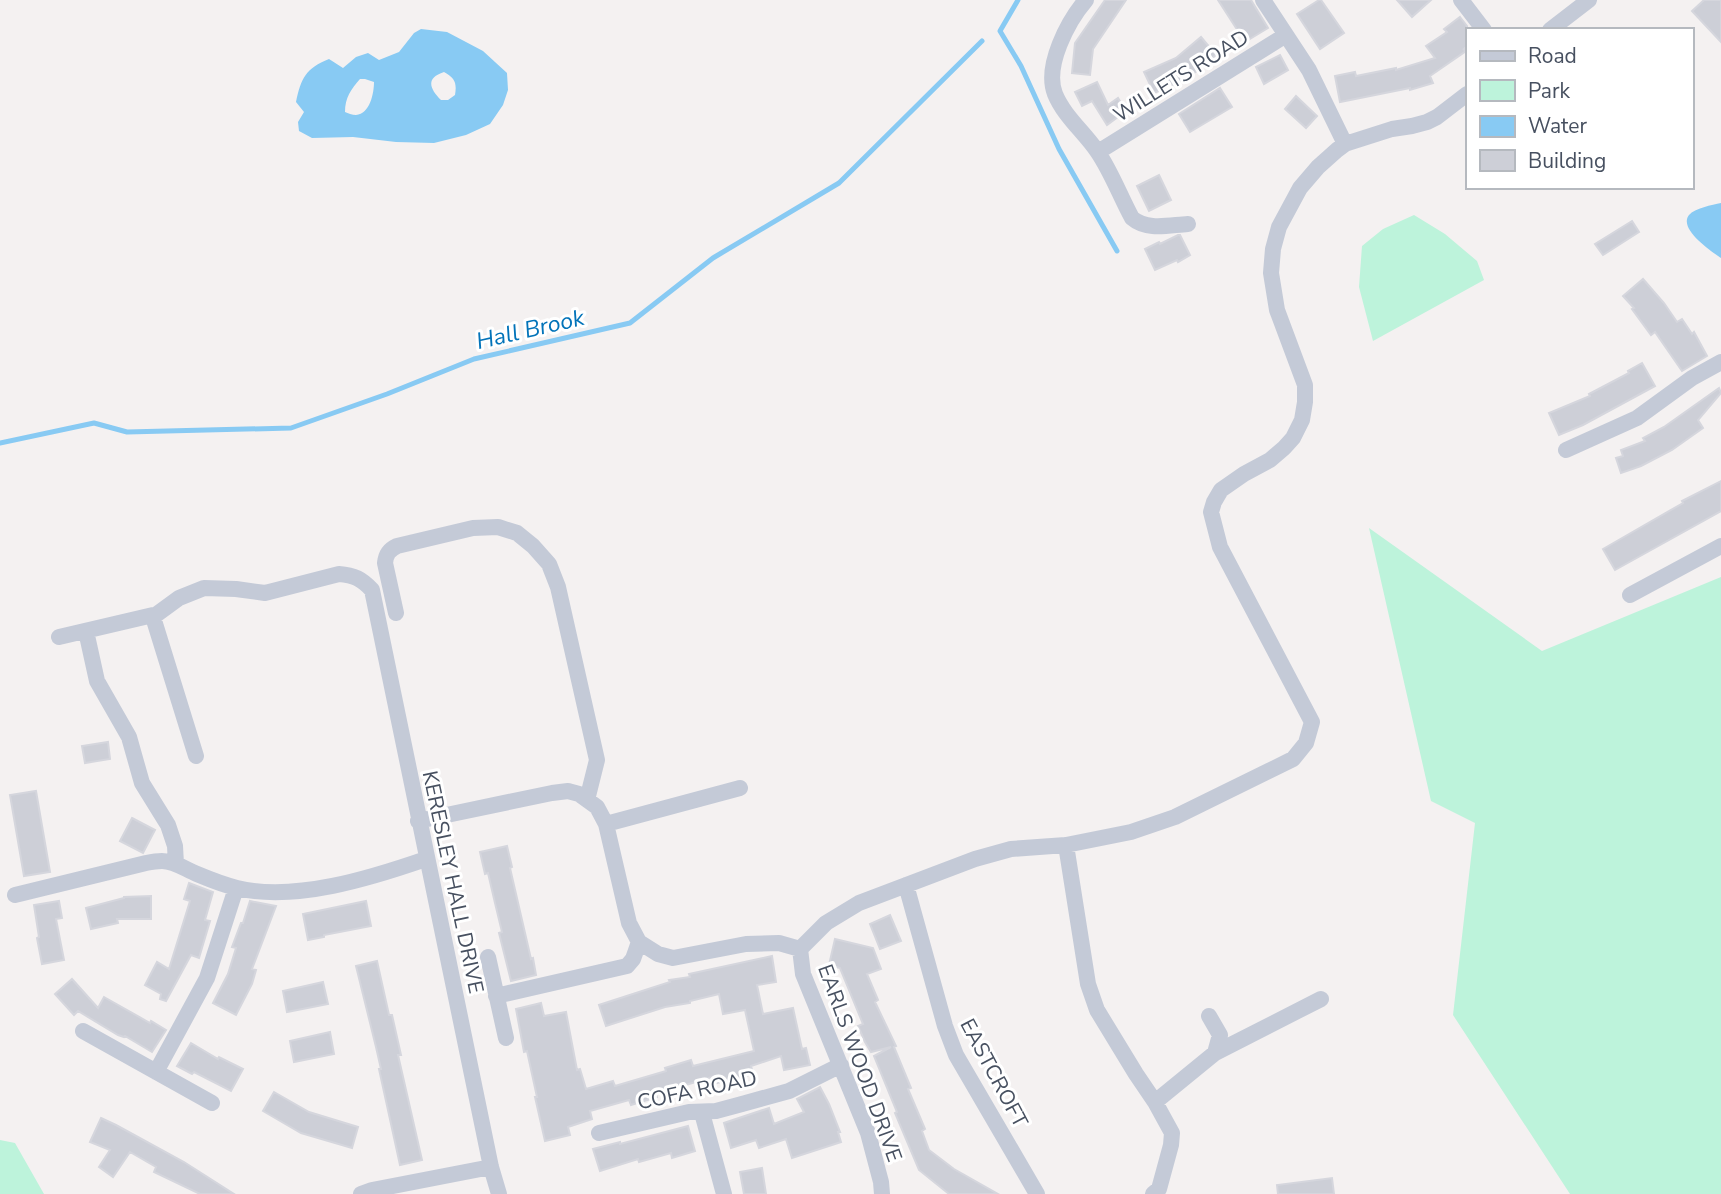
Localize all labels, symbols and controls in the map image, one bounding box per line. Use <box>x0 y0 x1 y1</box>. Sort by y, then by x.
street label: WILLETS ROAD <box>1108 23 1254 129</box>
legend <box>1466 28 1693 189</box>
text: Road <box>1528 42 1577 70</box>
text: Park <box>1528 77 1570 105</box>
text: Water <box>1528 112 1587 140</box>
text: Building <box>1528 147 1606 175</box>
water label: Hall Brook <box>473 302 588 357</box>
street label: KERESLEY HALL DRIVE <box>416 768 490 996</box>
street label: EARLS WOOD DRIVE <box>811 960 909 1166</box>
street label: EASTCROFT <box>954 1014 1035 1133</box>
street label: COFA ROAD <box>635 1064 759 1116</box>

